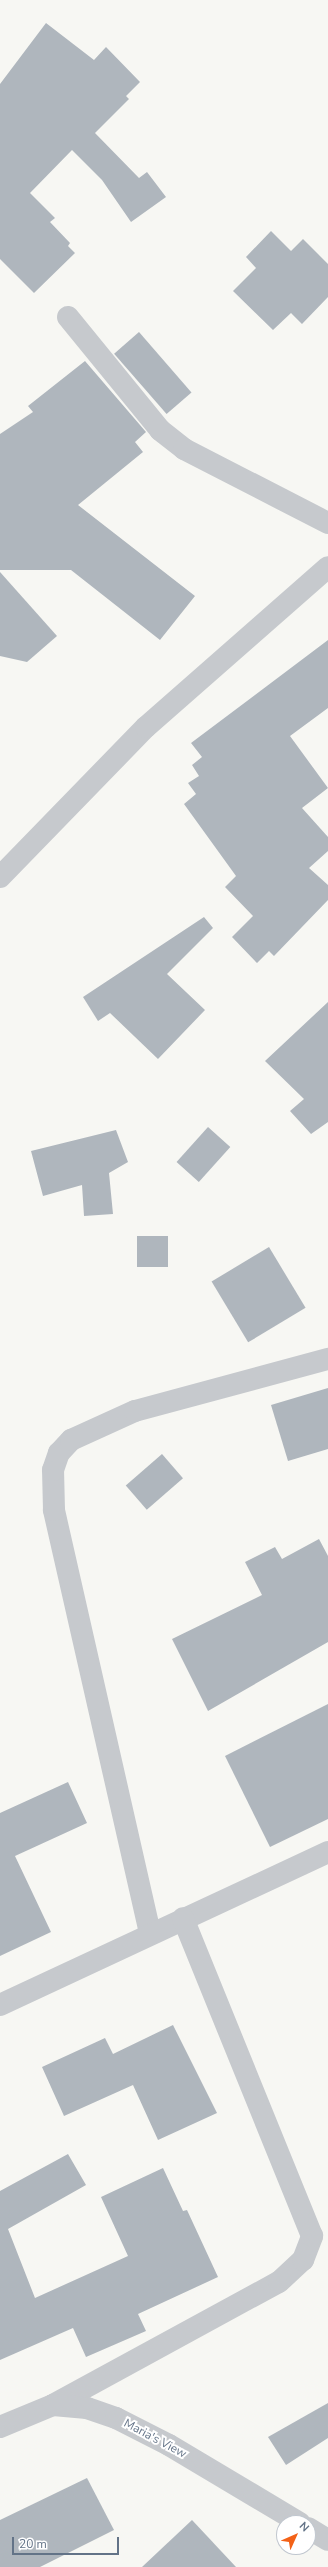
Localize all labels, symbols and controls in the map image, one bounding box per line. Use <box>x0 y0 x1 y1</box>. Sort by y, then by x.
street label: Maria's View <box>121 2416 189 2462</box>
north arrow <box>276 2515 316 2555</box>
text: N <box>296 2519 312 2535</box>
scale bar <box>14 2529 121 2555</box>
text: 20 m <box>19 2536 47 2552</box>

